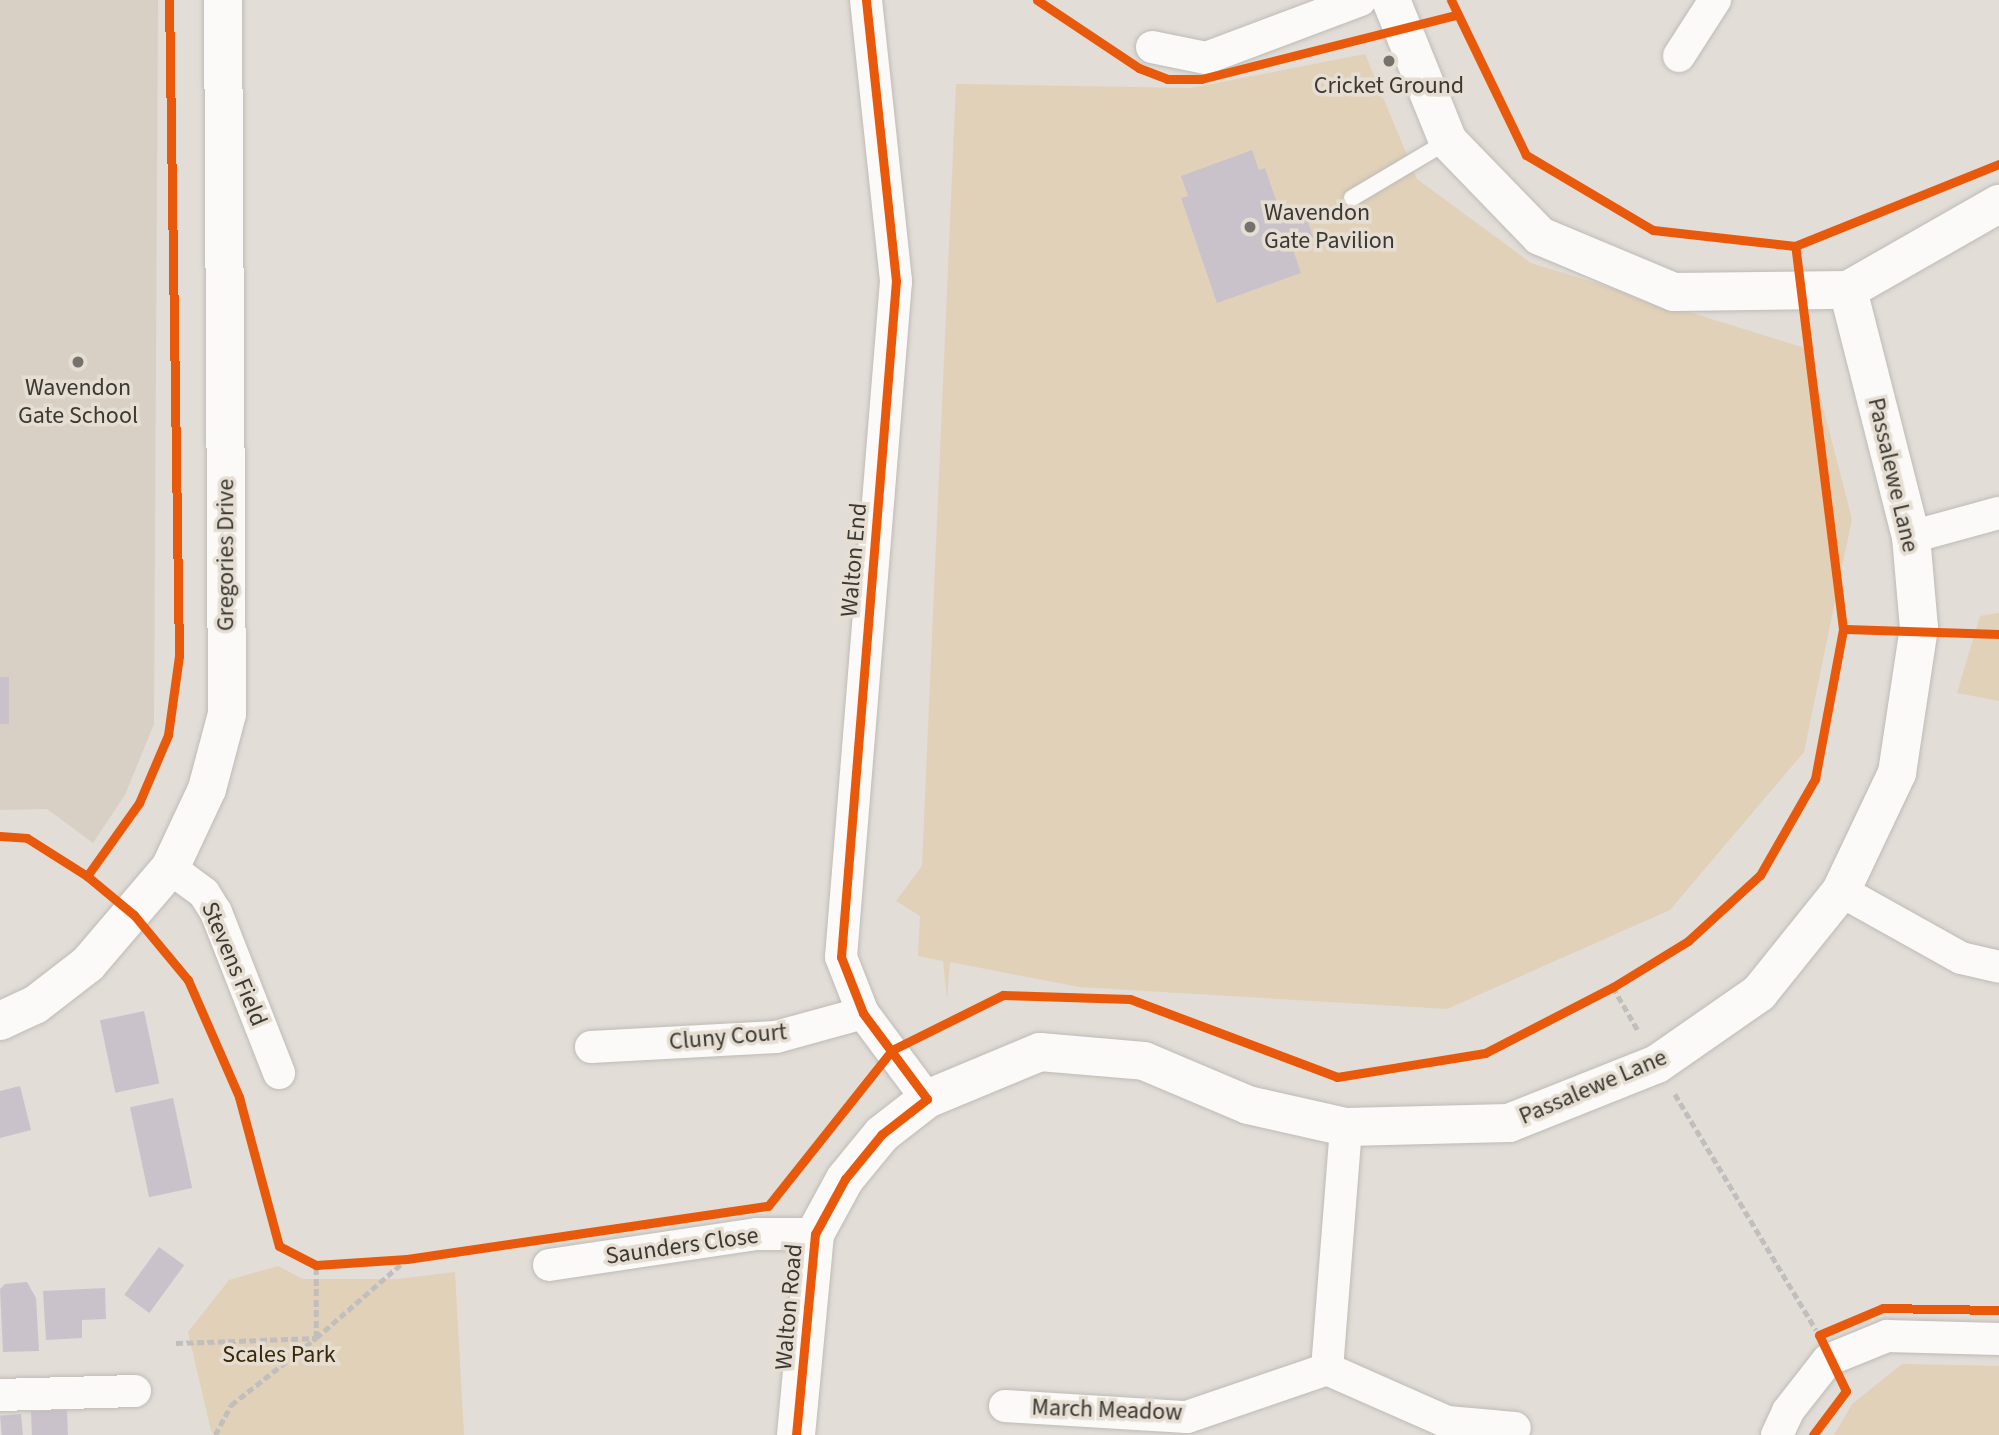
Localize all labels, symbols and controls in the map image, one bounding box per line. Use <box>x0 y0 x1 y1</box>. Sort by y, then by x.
marker: Cricket Ground <box>1381 53 1397 69</box>
place label: Cricket Ground <box>1314 72 1464 100</box>
place label: Wavendon Gate Pavilion <box>1264 199 1395 255</box>
marker: Wavendon Gate Pavilion <box>1242 219 1258 235</box>
marker: Wavendon Gate School <box>70 354 86 370</box>
place label: Wavendon Gate School <box>18 374 138 430</box>
street label: Passalewe Lane <box>1861 395 1925 555</box>
street label: Gregories Drive <box>212 479 240 631</box>
street label: Walton End <box>835 502 873 618</box>
street label: Stevens Field <box>195 898 273 1030</box>
street label: Cluny Court <box>668 1018 788 1056</box>
street label: Passalewe Lane <box>1515 1043 1671 1131</box>
street label: Saunders Close <box>604 1221 760 1271</box>
street label: Walton Road <box>769 1243 809 1371</box>
park label: Scales Park <box>222 1341 336 1369</box>
street label: March Meadow <box>1031 1393 1183 1427</box>

